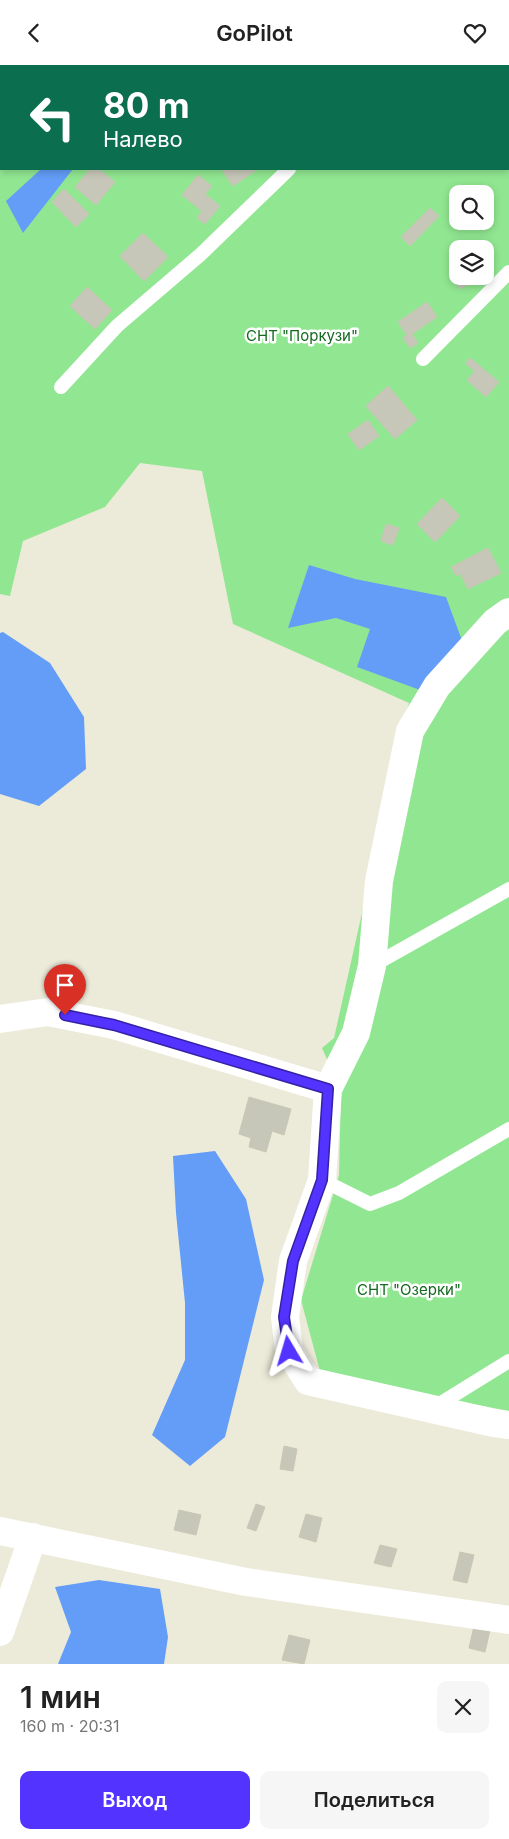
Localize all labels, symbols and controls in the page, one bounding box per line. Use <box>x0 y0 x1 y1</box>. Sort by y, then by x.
icon: back <box>20 19 48 47</box>
icon: heart <box>461 19 489 47</box>
text: GoPilot <box>216 20 293 46</box>
text: 80 m <box>103 84 190 126</box>
icon: left <box>20 85 85 150</box>
text: Налево <box>103 126 183 152</box>
map controls <box>449 185 494 285</box>
button: search <box>449 185 494 230</box>
button: layers <box>449 240 494 285</box>
park label: СНТ "Поркузи" <box>246 326 358 345</box>
pin <box>44 964 86 1015</box>
icon: arrive <box>51 971 79 999</box>
park label: СНТ "Озерки" <box>357 1280 461 1299</box>
position arrow <box>262 1324 314 1376</box>
text: 1 мин <box>20 1679 101 1715</box>
button: close <box>437 1681 489 1733</box>
text: 160 m · 20:31 <box>20 1716 120 1736</box>
button: Выход <box>20 1771 250 1829</box>
button: Поделиться <box>260 1771 489 1829</box>

